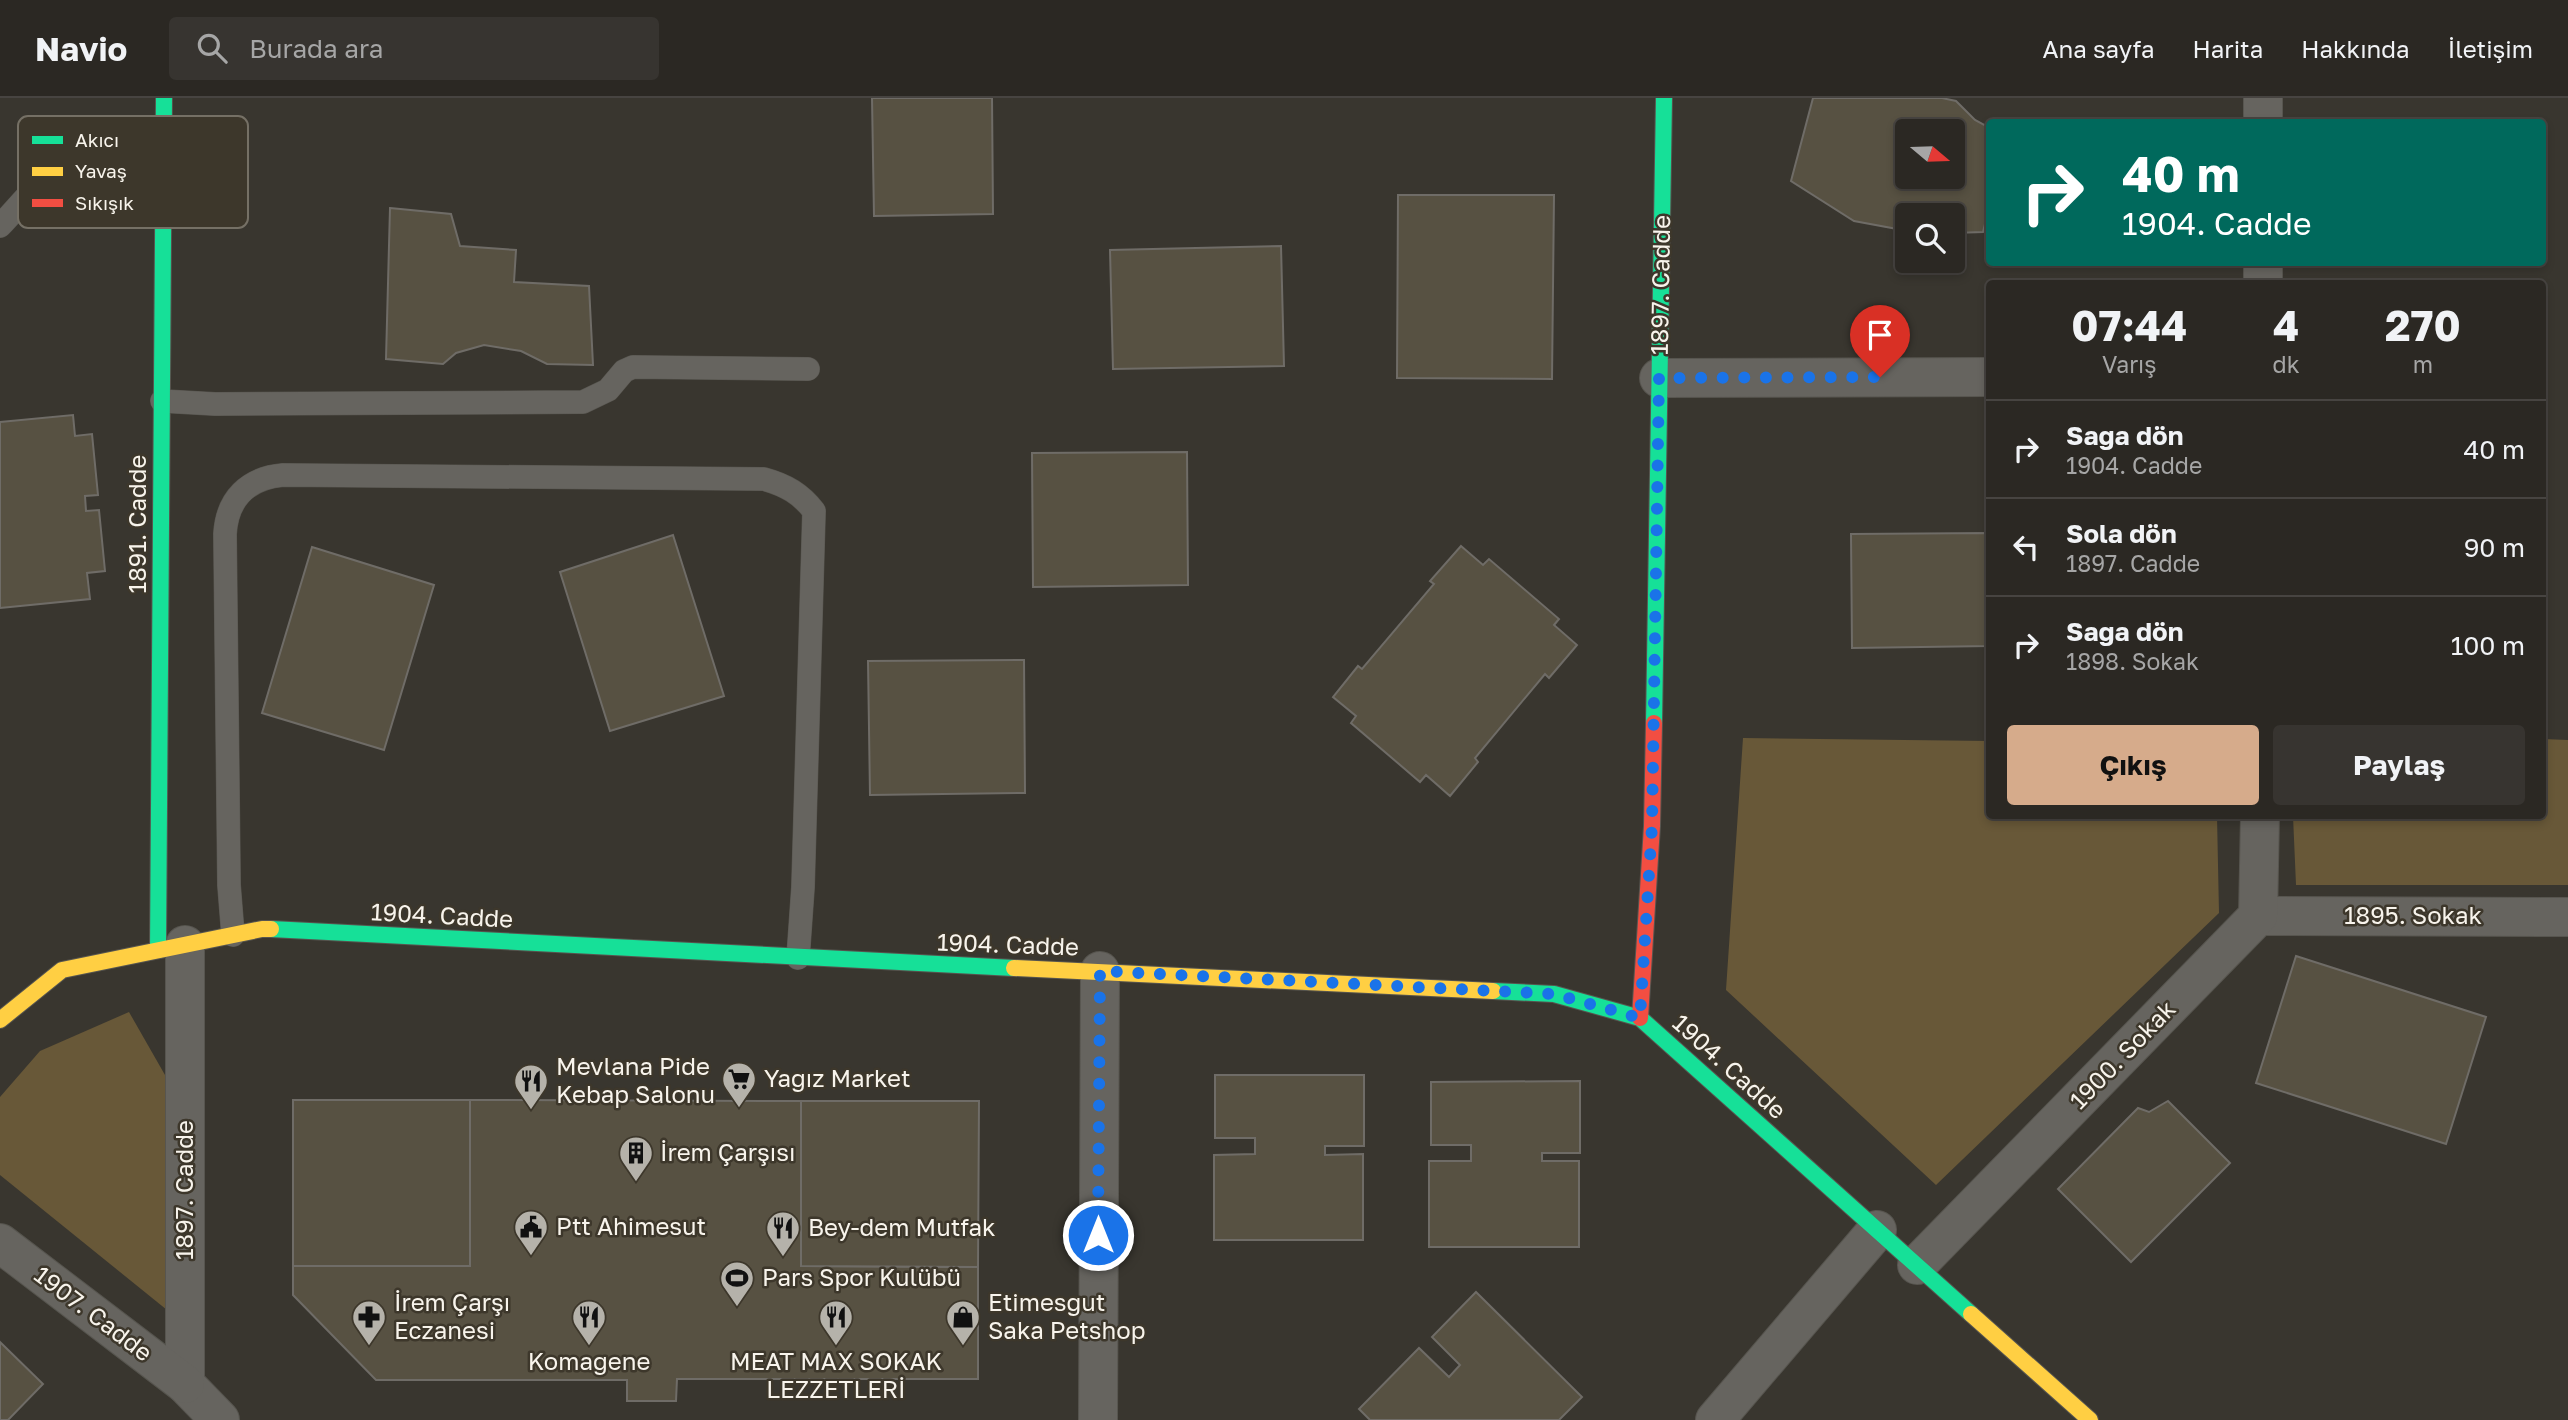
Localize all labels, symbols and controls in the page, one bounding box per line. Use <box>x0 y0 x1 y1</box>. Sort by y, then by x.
search box <box>169 17 659 80</box>
text: Navio <box>35 29 127 68</box>
icon: search <box>193 29 231 67</box>
text: Burada ara <box>249 33 384 64</box>
text: Ana sayfa <box>2043 34 2154 63</box>
text: Harita <box>2192 34 2263 63</box>
text: Hakkında <box>2301 34 2410 63</box>
text: İletişim <box>2448 34 2533 63</box>
legend <box>18 116 248 228</box>
north arrow <box>1895 119 1965 189</box>
map controls <box>1895 119 1965 273</box>
text: Akıcı <box>75 128 119 151</box>
text: 40 m <box>2122 144 2240 203</box>
icon: right <box>2007 147 2098 238</box>
text: Yavaş <box>75 159 127 182</box>
text: Sıkışık <box>75 191 134 214</box>
button: search <box>1895 203 1965 273</box>
text: 1904. Cadde <box>2122 204 2312 242</box>
street label: 1897. Cadde <box>1644 215 1675 355</box>
text: 07:44 <box>2071 300 2187 350</box>
text: 4 <box>2273 300 2299 350</box>
text: 270 <box>2385 300 2461 350</box>
pin <box>1850 305 1910 377</box>
icon: arrive <box>1861 316 1899 354</box>
text: Varış <box>2102 350 2156 378</box>
text: dk <box>2273 350 2300 378</box>
text: m <box>2413 350 2433 378</box>
text: Sağa dön <box>2066 420 2183 451</box>
icon: right <box>2007 430 2045 468</box>
text: 40 m <box>2464 434 2525 465</box>
text: 1904. Cadde <box>2066 451 2202 479</box>
street label: 1891. Cadde <box>122 455 151 593</box>
text: Sola dön <box>2066 518 2177 549</box>
icon: left <box>2007 528 2045 566</box>
text: 90 m <box>2464 532 2525 563</box>
text: 1897. Cadde <box>2066 549 2200 577</box>
text: Sağa dön <box>2066 616 2183 647</box>
icon: right <box>2007 626 2045 664</box>
text: 100 m <box>2451 630 2525 661</box>
text: 1898. Sokak <box>2066 647 2199 675</box>
button: Çıkış <box>2007 725 2259 805</box>
button: Paylaş <box>2273 725 2525 805</box>
street label: 1904. Cadde <box>370 896 514 933</box>
street label: 1895. Sokak <box>2344 900 2482 929</box>
street label: 1904. Cadde <box>936 927 1080 960</box>
street label: 1900. Sokak <box>2063 994 2181 1114</box>
street label: 1904. Cadde <box>1667 1008 1793 1124</box>
place label: Mevlana Pide Kebap Salonu <box>556 1051 715 1108</box>
supermarket icon: Yağız Market <box>720 1060 758 1109</box>
restaurant icon: Mevlana Pide Kebap Salonu <box>512 1062 550 1111</box>
place label: Yağız Market <box>764 1063 911 1092</box>
street label: 1897. Cadde <box>169 1120 198 1260</box>
building icon: İrem Çarşısı <box>617 1134 655 1183</box>
place label: İrem Çarşısı <box>660 1137 795 1166</box>
position arrow <box>1061 1198 1135 1272</box>
public building icon: Ptt Ahimesut <box>512 1208 550 1257</box>
restaurant icon: Bey-dem Mutfak <box>764 1209 802 1258</box>
place label: Ptt Ahimesut <box>556 1211 706 1240</box>
place label: Bey-dem Mutfak <box>808 1212 996 1241</box>
street label: 1907. Cadde <box>29 1259 159 1367</box>
sports icon: Pars Spor Kulübü <box>718 1259 756 1308</box>
place label: Pars Spor Kulübü <box>762 1262 961 1291</box>
place label: İrem Çarşı Eczanesi <box>394 1287 510 1344</box>
place label: Etimesgut Saka Petshop <box>988 1287 1145 1344</box>
pharmacy icon: İrem Çarşı Eczanesi <box>350 1298 388 1347</box>
restaurant icon: Komagene <box>570 1298 608 1347</box>
restaurant icon: MEAT MAX SOKAK LEZZETLERİ <box>817 1298 855 1347</box>
shop icon: Etimesgut Saka Petshop <box>944 1298 982 1347</box>
place label: Komagene <box>528 1346 650 1375</box>
place label: MEAT MAX SOKAK LEZZETLERİ <box>730 1346 942 1403</box>

